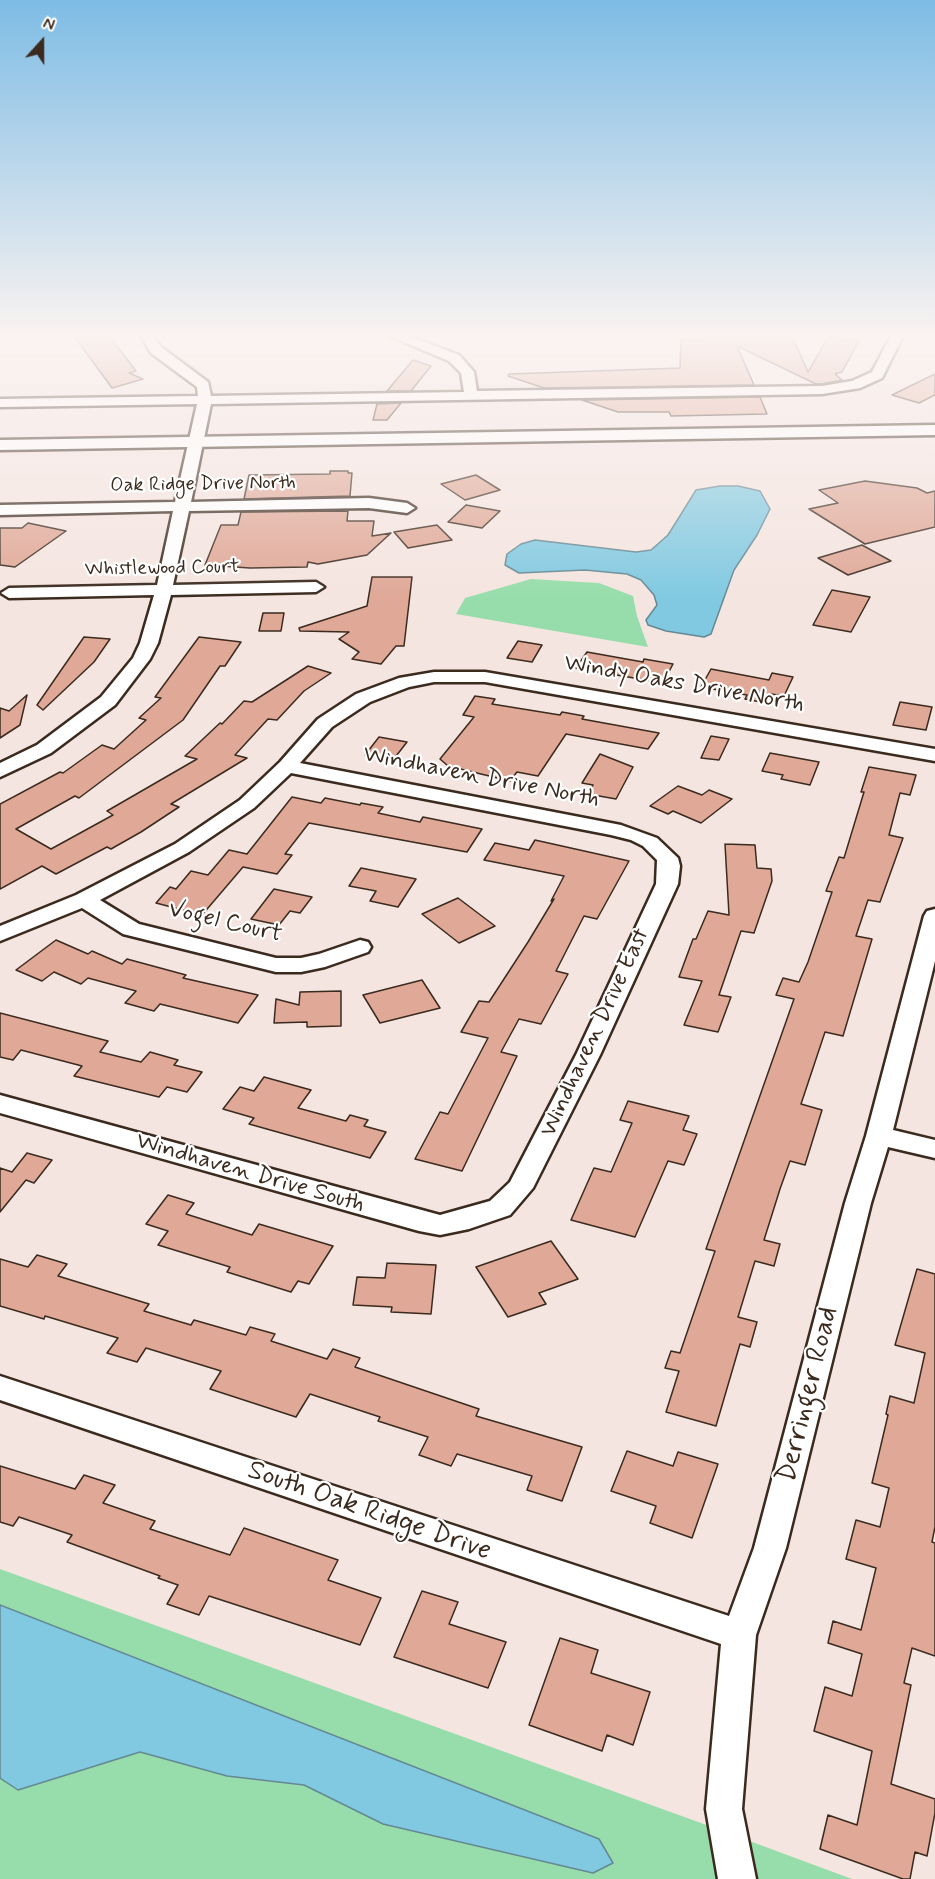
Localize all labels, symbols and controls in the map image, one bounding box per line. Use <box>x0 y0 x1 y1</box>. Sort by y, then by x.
north arrow <box>12 12 72 72</box>
text: N <box>40 13 57 36</box>
street label: Oak Ridge Drive North <box>110 471 296 499</box>
street label: Whistlewood Court <box>85 556 239 582</box>
street label: Windy Oaks Drive North <box>562 650 806 720</box>
street label: Windhaven Drive North <box>360 741 602 815</box>
street label: Vogel Court <box>165 896 285 950</box>
street label: Windhaven Drive East <box>535 924 657 1142</box>
street label: Windhaven Drive South <box>132 1128 368 1220</box>
street label: Derringer Road <box>771 1304 847 1486</box>
street label: South Oak Ridge Drive <box>243 1455 495 1569</box>

